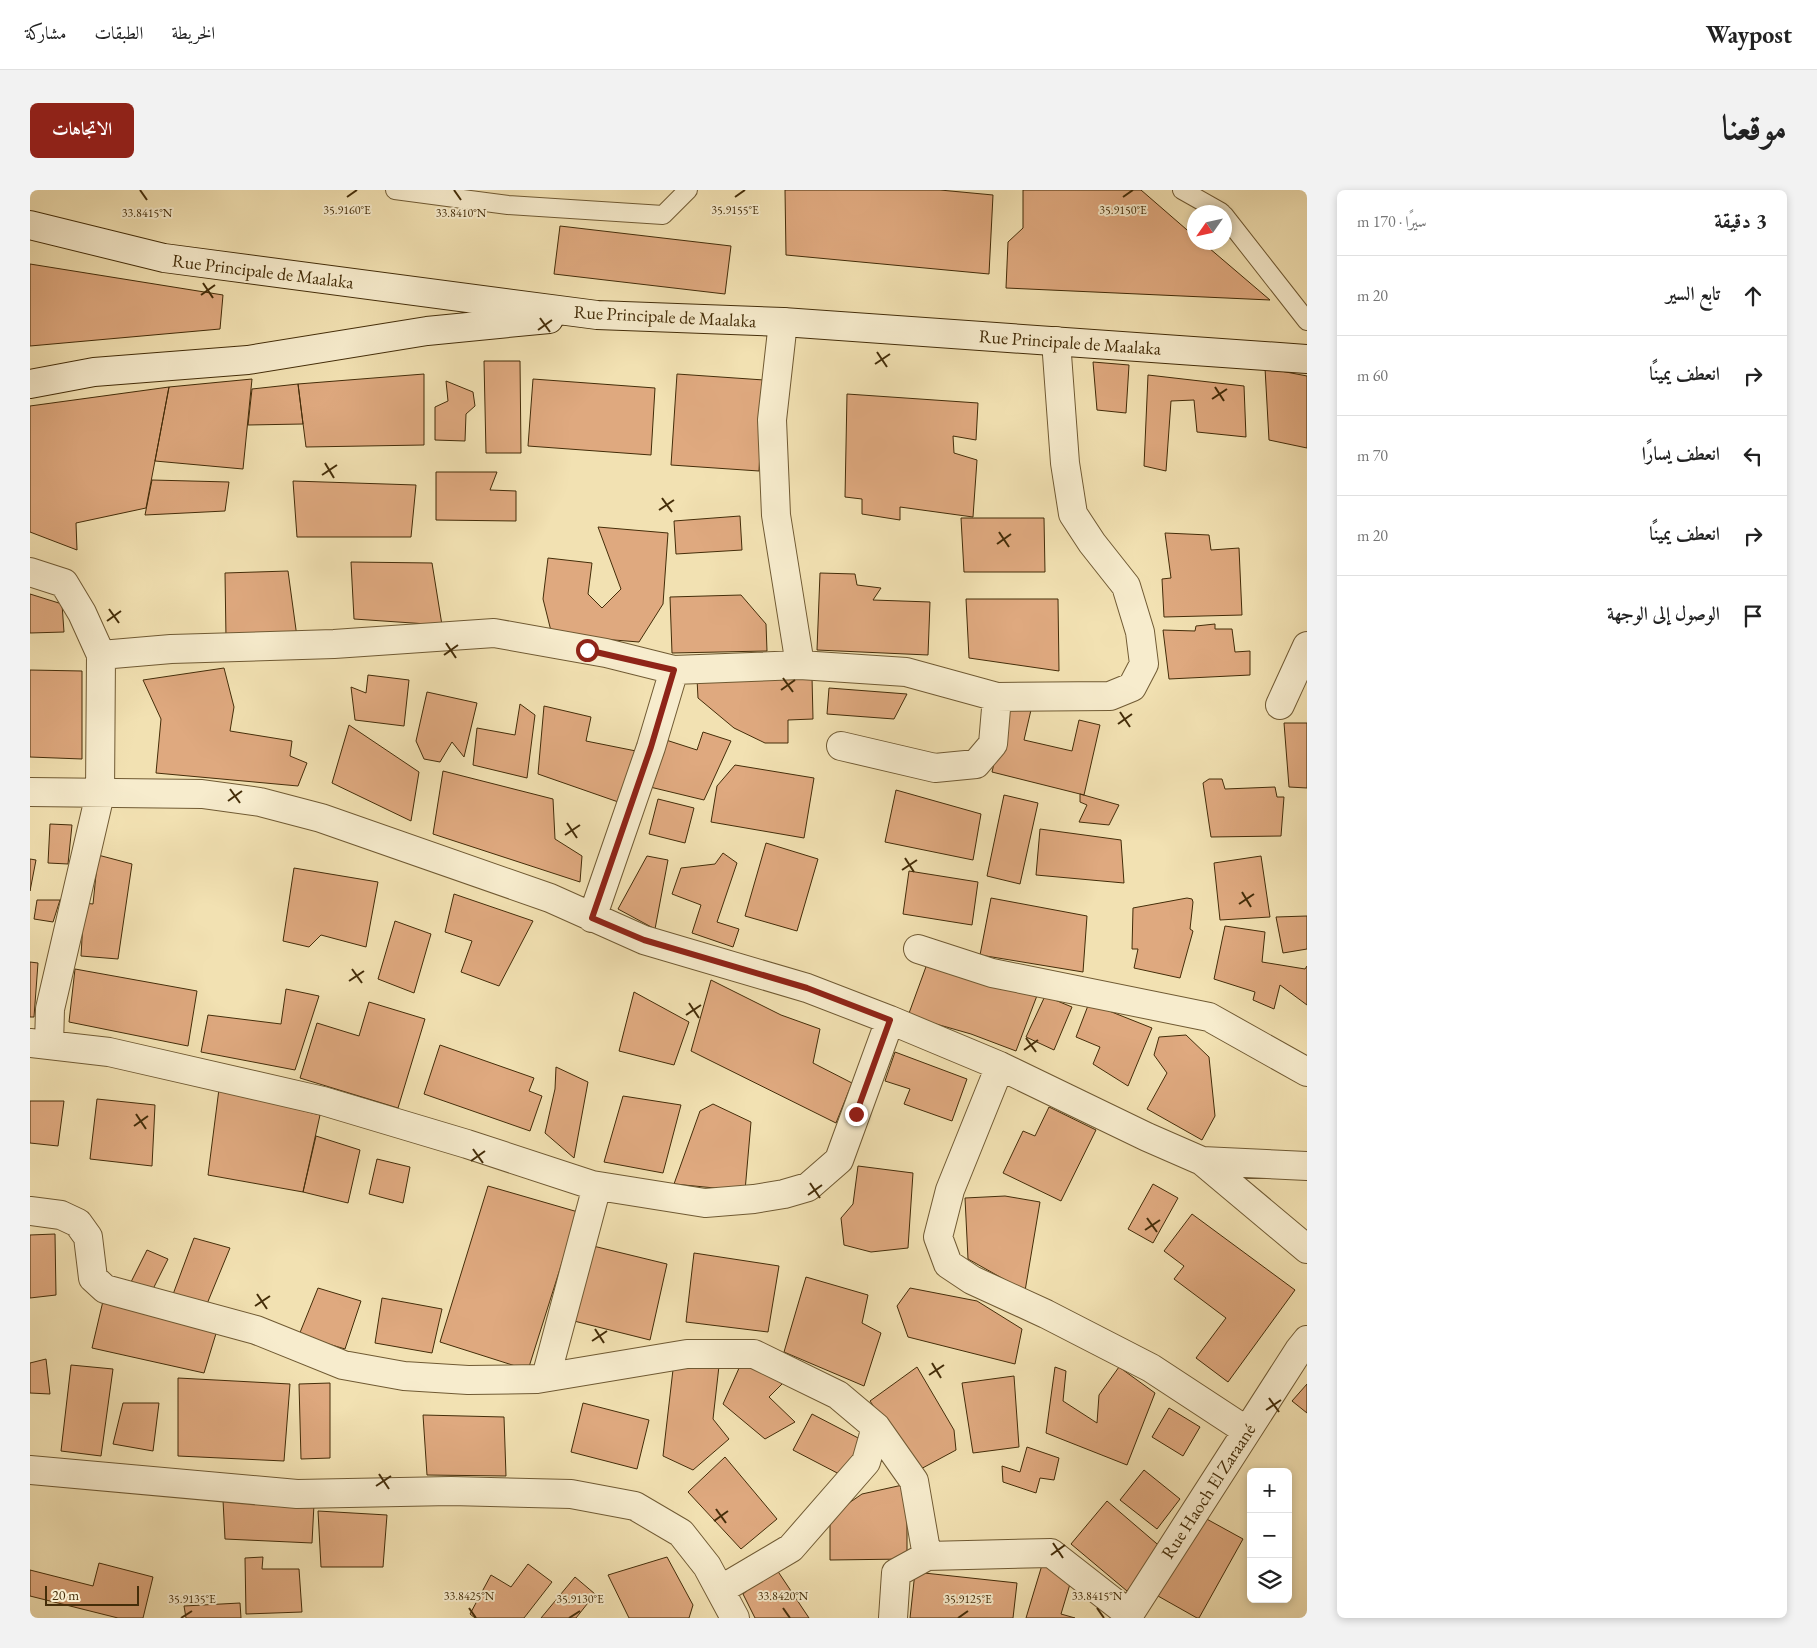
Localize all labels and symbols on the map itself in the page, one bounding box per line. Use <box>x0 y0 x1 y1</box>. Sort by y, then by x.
text: 35.9160°E <box>323 202 371 218</box>
text: 35.9155°E <box>711 202 759 218</box>
text: 35.9150°E <box>1099 202 1147 218</box>
text: 33.8415°N <box>122 205 173 221</box>
text: 33.8410°N <box>436 205 487 221</box>
north arrow <box>1187 205 1232 250</box>
street label: Rue Principale de Maalaka <box>171 248 356 294</box>
street label: Rue Principale de Maalaka <box>573 300 758 332</box>
street label: Rue Principale de Maalaka <box>978 324 1163 360</box>
route start <box>576 639 599 662</box>
route end <box>845 1103 868 1126</box>
street label: Rue Haoch El Zaraané <box>1156 1419 1260 1563</box>
scale bar <box>45 1583 139 1606</box>
text: 33.8425°N <box>444 1588 495 1604</box>
text: 33.8420°N <box>758 1588 809 1604</box>
text: 33.8415°N <box>1072 1588 1123 1604</box>
text: 35.9135°E <box>168 1591 216 1607</box>
text: 35.9130°E <box>556 1591 604 1607</box>
text: 35.9125°E <box>944 1591 992 1607</box>

